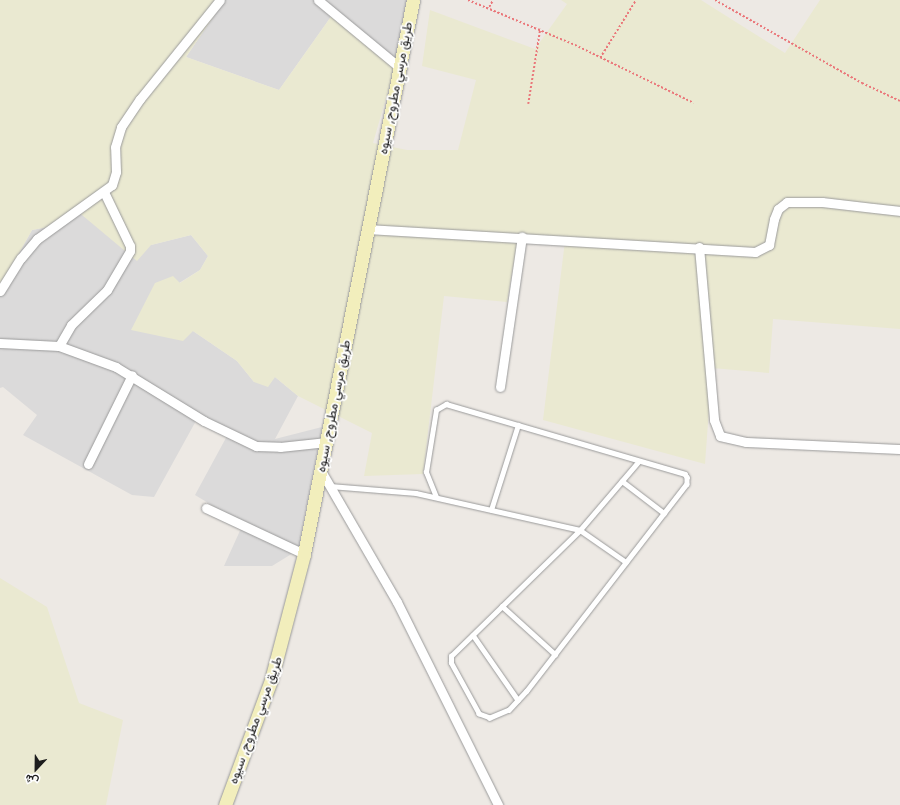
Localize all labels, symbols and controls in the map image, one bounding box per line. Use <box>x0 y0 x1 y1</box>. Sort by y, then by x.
street label: طريق مرسي مطروح, سيوه <box>375 21 415 155</box>
street label: طريق مرسي مطروح, سيوه <box>313 339 353 473</box>
street label: طريق مرسي مطروح, سيوه <box>225 654 285 786</box>
north arrow <box>16 749 56 789</box>
text: ش <box>23 771 40 789</box>

